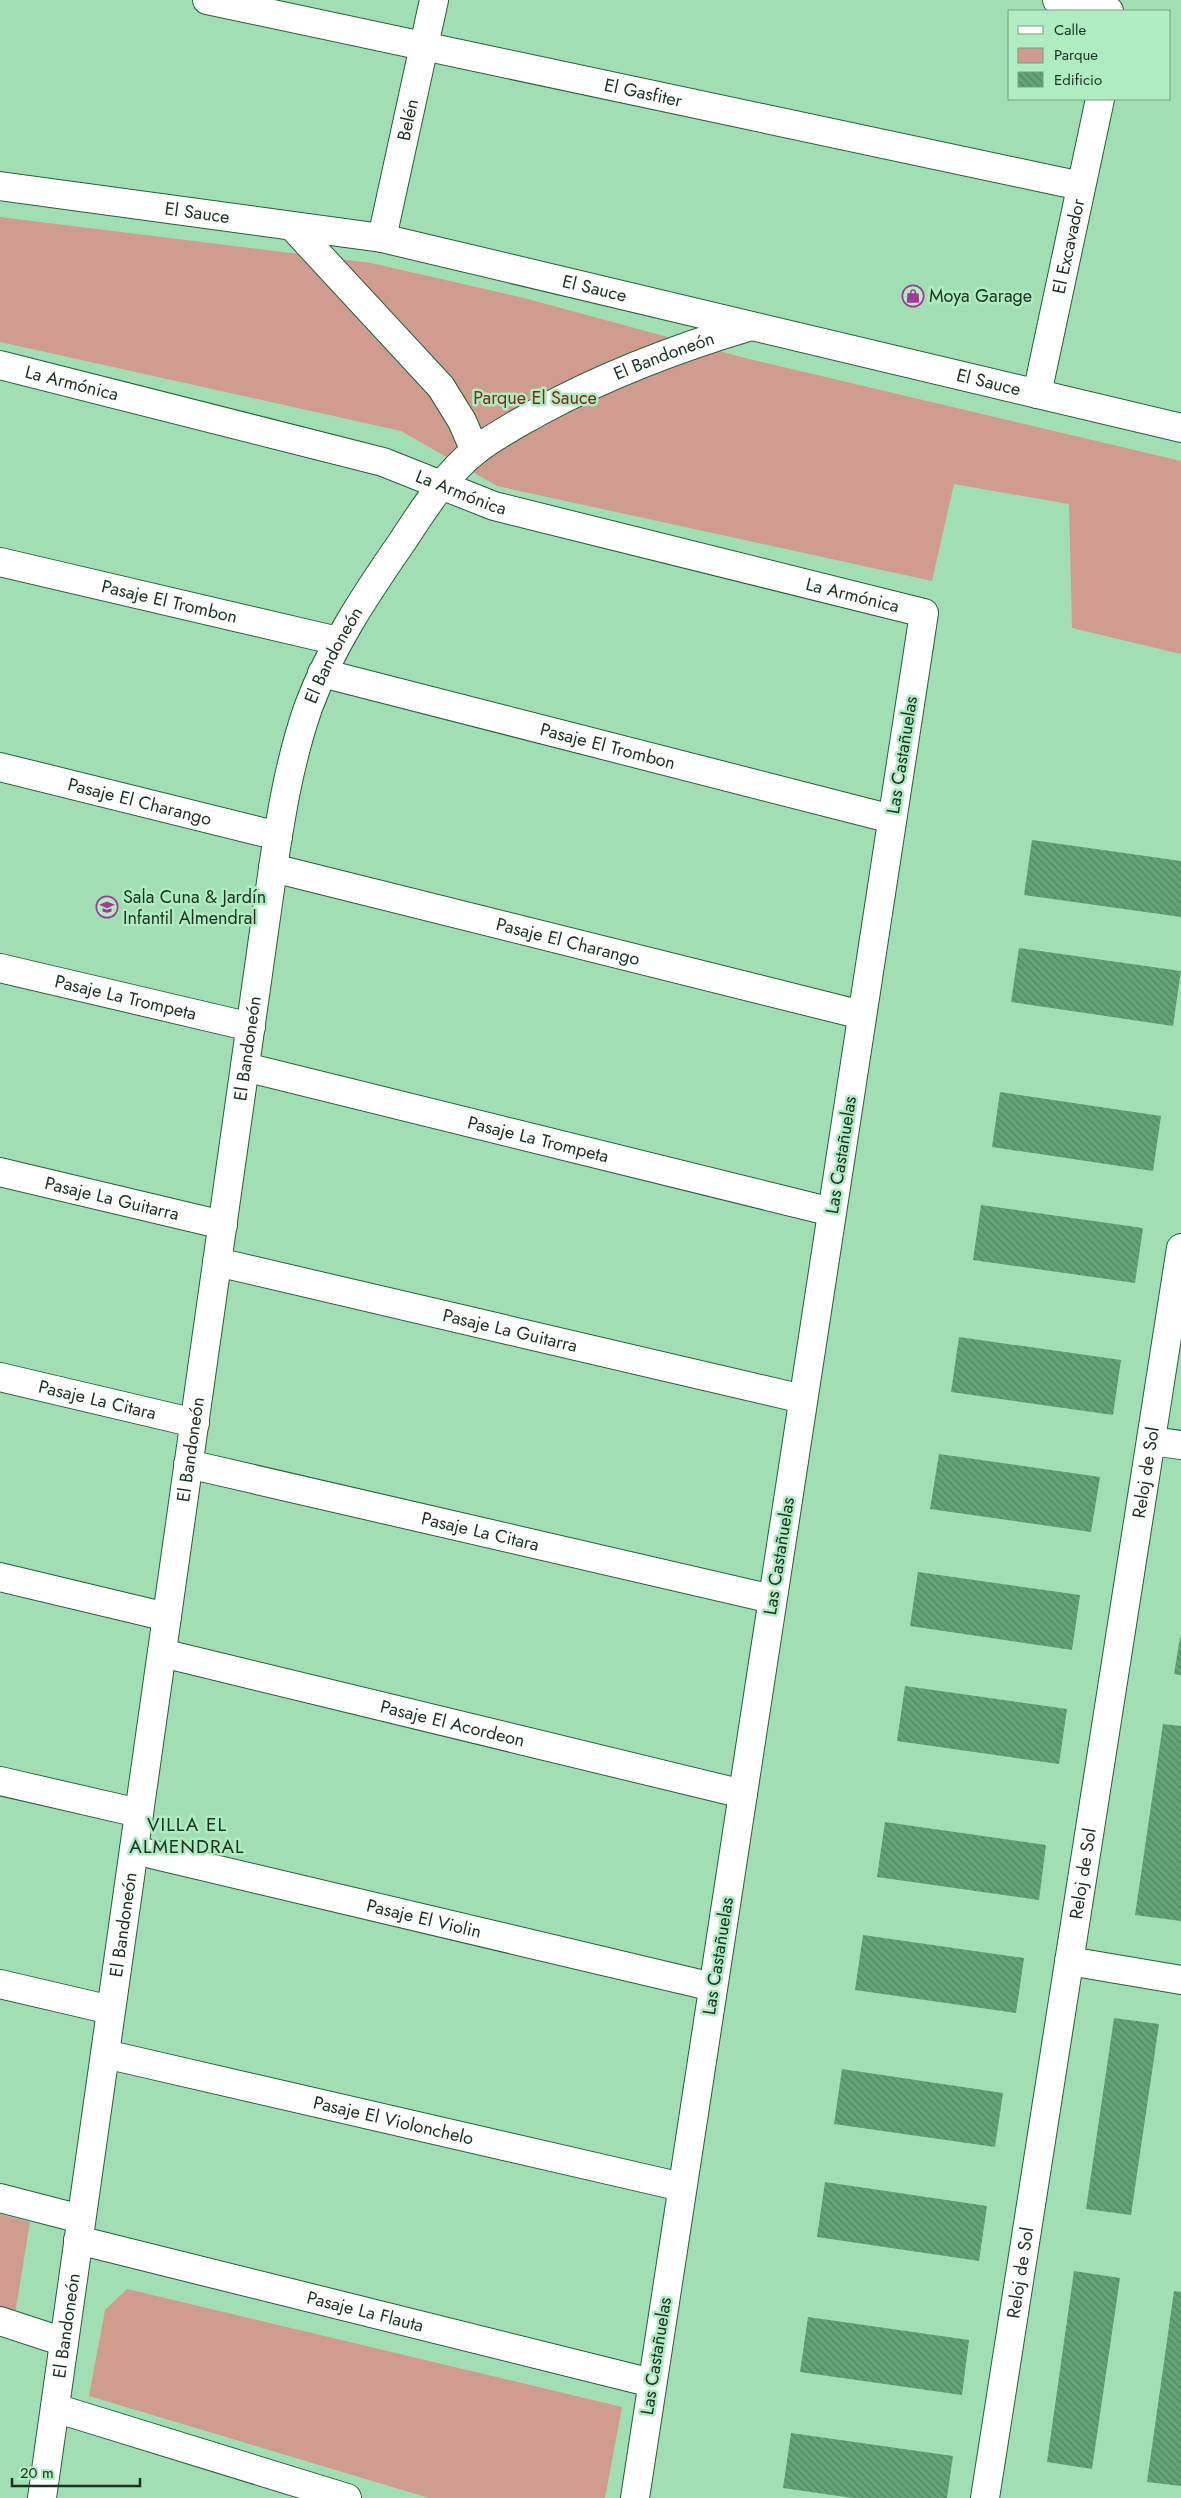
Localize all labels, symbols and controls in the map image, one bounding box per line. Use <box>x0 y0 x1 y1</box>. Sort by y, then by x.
legend <box>1008 10 1171 100</box>
text: Calle <box>1054 19 1086 41</box>
text: Parque <box>1054 44 1098 66</box>
text: Edificio <box>1054 69 1102 91</box>
street label: El Gasfiter <box>602 72 685 114</box>
street label: Belén <box>391 96 425 143</box>
street label: El Sauce <box>163 196 231 230</box>
street label: El Excavador <box>1046 196 1092 296</box>
street label: El Sauce <box>560 268 629 309</box>
place label: Moya Garage <box>929 283 1032 309</box>
shop icon: Moya Garage <box>901 284 925 308</box>
street label: El Bandoneón <box>610 325 718 387</box>
street label: La Armónica <box>22 359 121 408</box>
street label: El Sauce <box>954 362 1023 402</box>
park label: Parque El Sauce <box>473 385 597 411</box>
street label: La Armónica <box>412 463 509 522</box>
street label: La Armónica <box>803 571 902 619</box>
street label: Pasaje El Trombon <box>99 573 240 630</box>
street label: El Bandoneón <box>298 602 369 707</box>
street label: Las Castañuelas <box>880 694 924 816</box>
street label: Pasaje El Trombon <box>537 716 678 776</box>
street label: Pasaje El Charango <box>65 771 215 832</box>
place label: Sala Cuna & Jardín Infantil Almendral <box>123 884 266 931</box>
school or university icon: Sala Cuna & Jardín Infantil Almendral <box>95 895 119 919</box>
street label: Pasaje El Charango <box>493 911 643 972</box>
street label: Pasaje La Trompeta <box>52 968 199 1027</box>
street label: El Bandoneón <box>227 994 268 1103</box>
street label: Las Castañuelas <box>819 1094 863 1216</box>
street label: Pasaje La Trompeta <box>465 1109 611 1169</box>
street label: Pasaje La Guitarra <box>42 1170 182 1227</box>
street label: Pasaje La Guitarra <box>440 1302 580 1359</box>
street label: Pasaje La Citara <box>36 1374 159 1426</box>
street label: El Bandoneón <box>170 1395 211 1504</box>
street label: Reloj de Sol <box>1126 1425 1166 1520</box>
street label: Las Castañuelas <box>757 1495 801 1617</box>
street label: Pasaje La Citara <box>419 1505 542 1558</box>
street label: Pasaje El Acordeon <box>378 1693 528 1754</box>
district label: VILLA EL ALMENDRAL <box>129 1811 245 1860</box>
street label: Reloj de Sol <box>1063 1826 1103 1921</box>
street label: El Bandoneón <box>103 1871 144 1979</box>
street label: Pasaje El Violin <box>364 1892 484 1945</box>
street label: Las Castañuelas <box>696 1895 740 2017</box>
street label: Pasaje El Violonchelo <box>311 2089 476 2152</box>
street label: Reloj de Sol <box>1000 2225 1040 2320</box>
street label: El Bandoneón <box>46 2272 87 2380</box>
street label: Pasaje La Flauta <box>304 2284 426 2339</box>
street label: Las Castañuelas <box>634 2295 678 2417</box>
scale bar <box>12 2456 140 2488</box>
text: 20 m <box>20 2462 54 2484</box>

